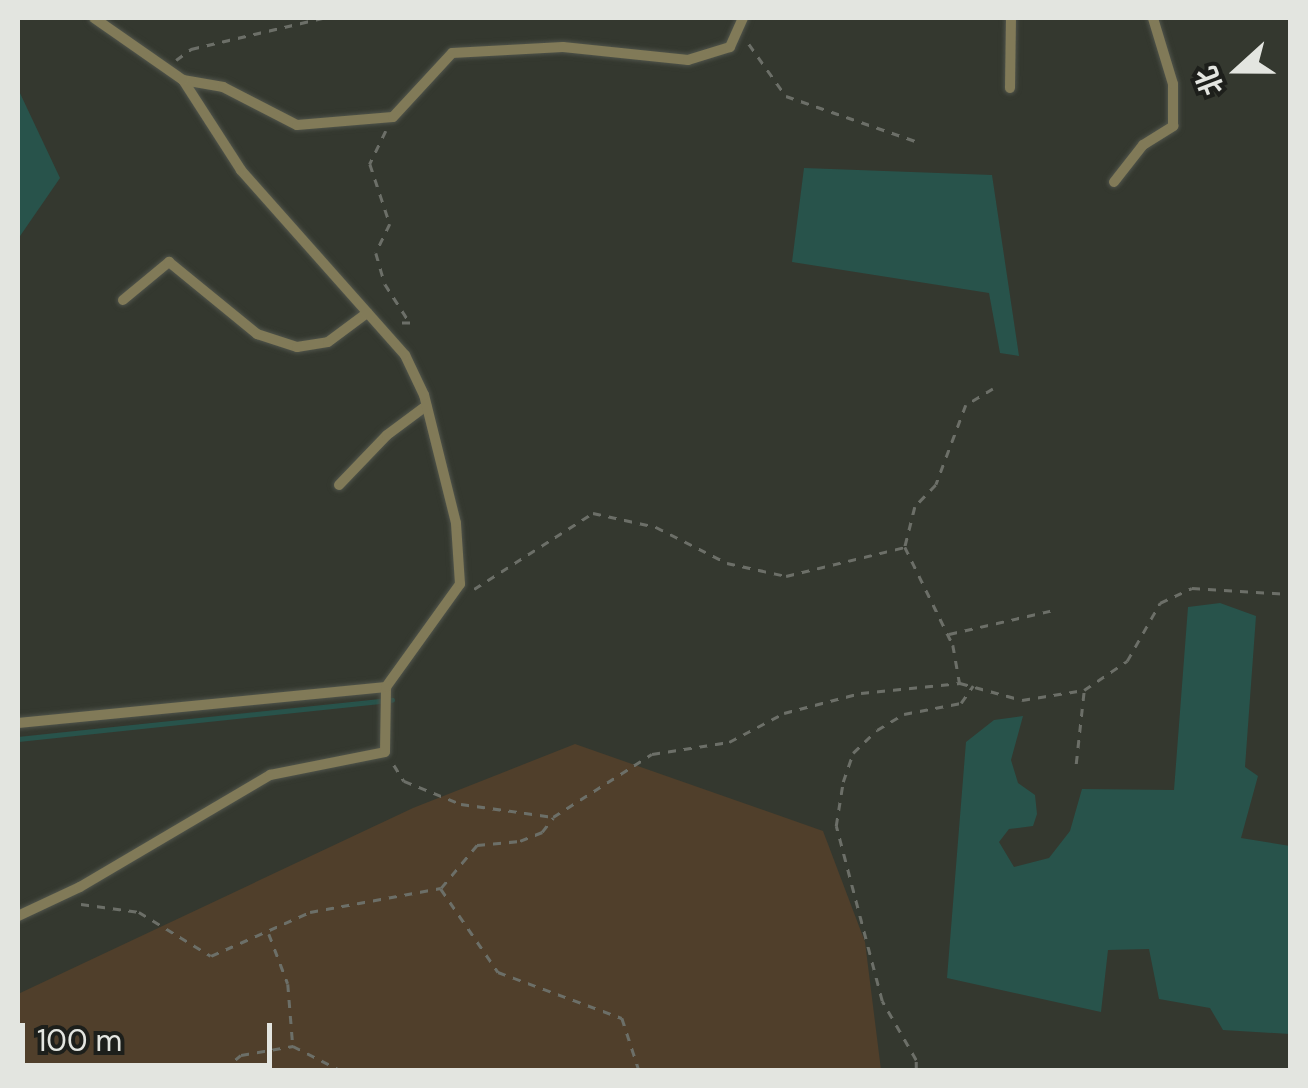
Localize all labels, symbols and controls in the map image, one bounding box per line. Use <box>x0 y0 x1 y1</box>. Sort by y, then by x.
north arrow <box>1188 20 1288 120</box>
text: 北 <box>1187 61 1232 101</box>
scale bar <box>25 1003 278 1065</box>
text: 100 m <box>37 1021 122 1060</box>

